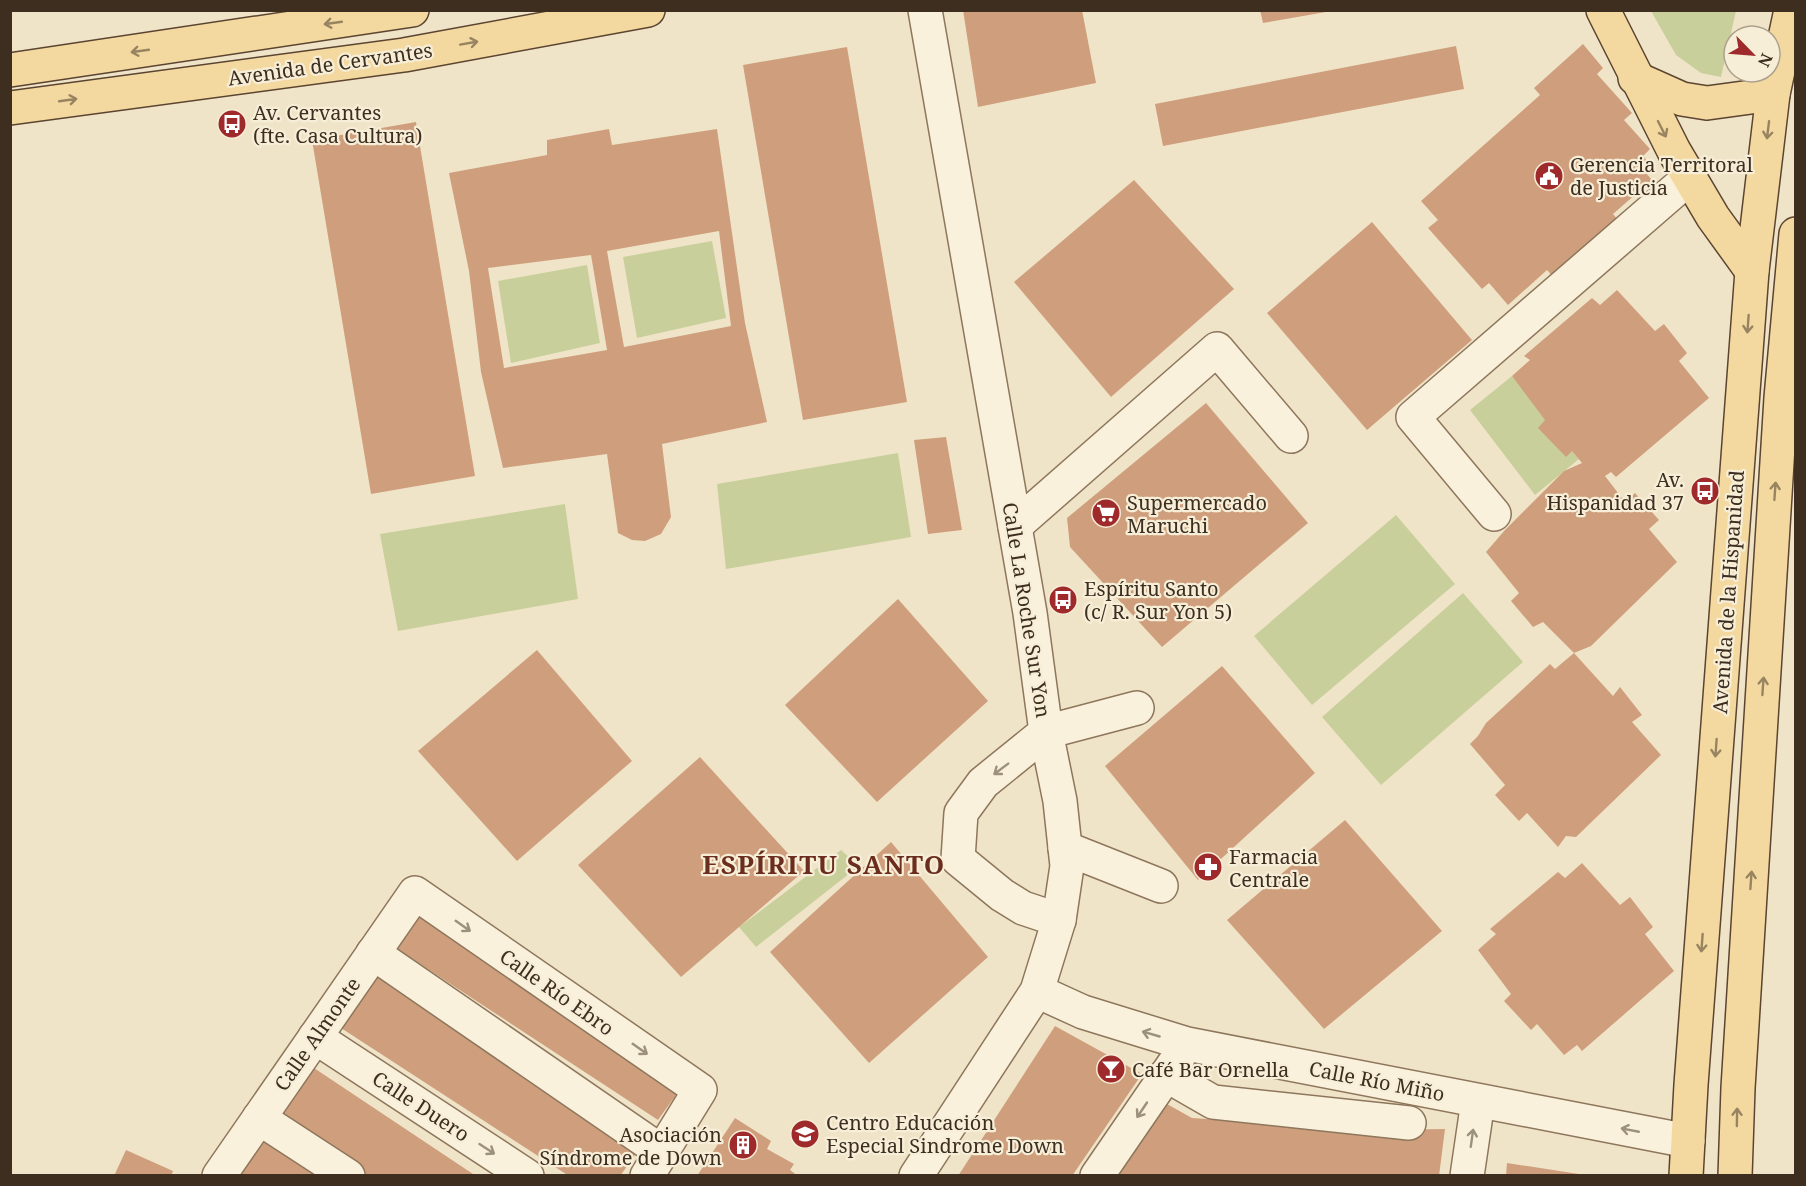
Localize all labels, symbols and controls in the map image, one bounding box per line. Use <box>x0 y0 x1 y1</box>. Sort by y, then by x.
one-way arrow <box>324 17 344 28</box>
north arrow <box>1722 24 1782 84</box>
street label: Avenida de Cervantes <box>226 36 434 92</box>
one-way arrow <box>459 37 479 48</box>
one-way arrow <box>131 45 151 56</box>
text: N <box>1753 50 1778 71</box>
one-way arrow <box>58 95 78 106</box>
place label: Av. Cervantes (fte. Casa Cultura) <box>253 99 422 149</box>
bus stop icon: Av. Cervantes (fte. Casa Cultura) <box>216 108 248 140</box>
one-way arrow <box>1763 119 1774 139</box>
one-way arrow <box>1657 120 1668 138</box>
place label: Gerencia Territoral de Justicia <box>1570 151 1753 201</box>
public building icon: Gerencia Territoral de Justicia <box>1533 160 1565 192</box>
one-way arrow <box>1743 313 1754 333</box>
place label: Av. Hispanidad 37 <box>1547 466 1684 516</box>
street label: Avenida de la Hispanidad <box>1706 469 1750 715</box>
bus stop icon: Av. Hispanidad 37 <box>1689 475 1721 507</box>
one-way arrow <box>1770 482 1781 502</box>
place label: Supermercado Maruchi <box>1127 489 1267 539</box>
supermarket icon: Supermercado Maruchi <box>1090 497 1122 529</box>
street label: Calle La Roche Sur Yon <box>997 500 1057 720</box>
place label: Espíritu Santo (c/ R. Sur Yon 5) <box>1084 575 1232 625</box>
bus stop icon: Espíritu Santo (c/ R. Sur Yon 5) <box>1047 584 1079 616</box>
one-way arrow <box>1758 676 1769 696</box>
one-way arrow <box>1711 738 1722 758</box>
one-way arrow <box>993 763 1009 776</box>
place label: Farmacia Centrale <box>1229 843 1318 893</box>
district label: ESPÍRITU SANTO <box>702 846 946 882</box>
pharmacy icon: Farmacia Centrale <box>1192 851 1224 883</box>
one-way arrow <box>1746 871 1757 891</box>
one-way arrow <box>454 920 470 932</box>
one-way arrow <box>1696 932 1707 952</box>
street label: Calle Río Ebro <box>494 943 620 1041</box>
street label: Calle Almonte <box>268 972 366 1096</box>
one-way arrow <box>1142 1028 1161 1039</box>
one-way arrow <box>632 1043 648 1055</box>
bar icon: Café Bar Ornella <box>1095 1053 1127 1085</box>
street label: Calle Río Miño <box>1307 1055 1447 1107</box>
place label: Café Bar Ornella <box>1132 1056 1289 1083</box>
street label: Calle Duero <box>367 1065 475 1147</box>
one-way arrow <box>1136 1101 1148 1117</box>
one-way arrow <box>1732 1108 1743 1128</box>
place label: Centro Educación Especial Sindrome Down <box>826 1109 1064 1159</box>
school or university icon: Centro Educación Especial Sindrome Down <box>789 1118 821 1150</box>
place label: Asociación Síndrome de Down <box>539 1121 722 1171</box>
one-way arrow <box>1621 1124 1641 1135</box>
building icon: Asociación Síndrome de Down <box>727 1129 759 1161</box>
one-way arrow <box>1467 1129 1478 1148</box>
one-way arrow <box>478 1143 495 1155</box>

